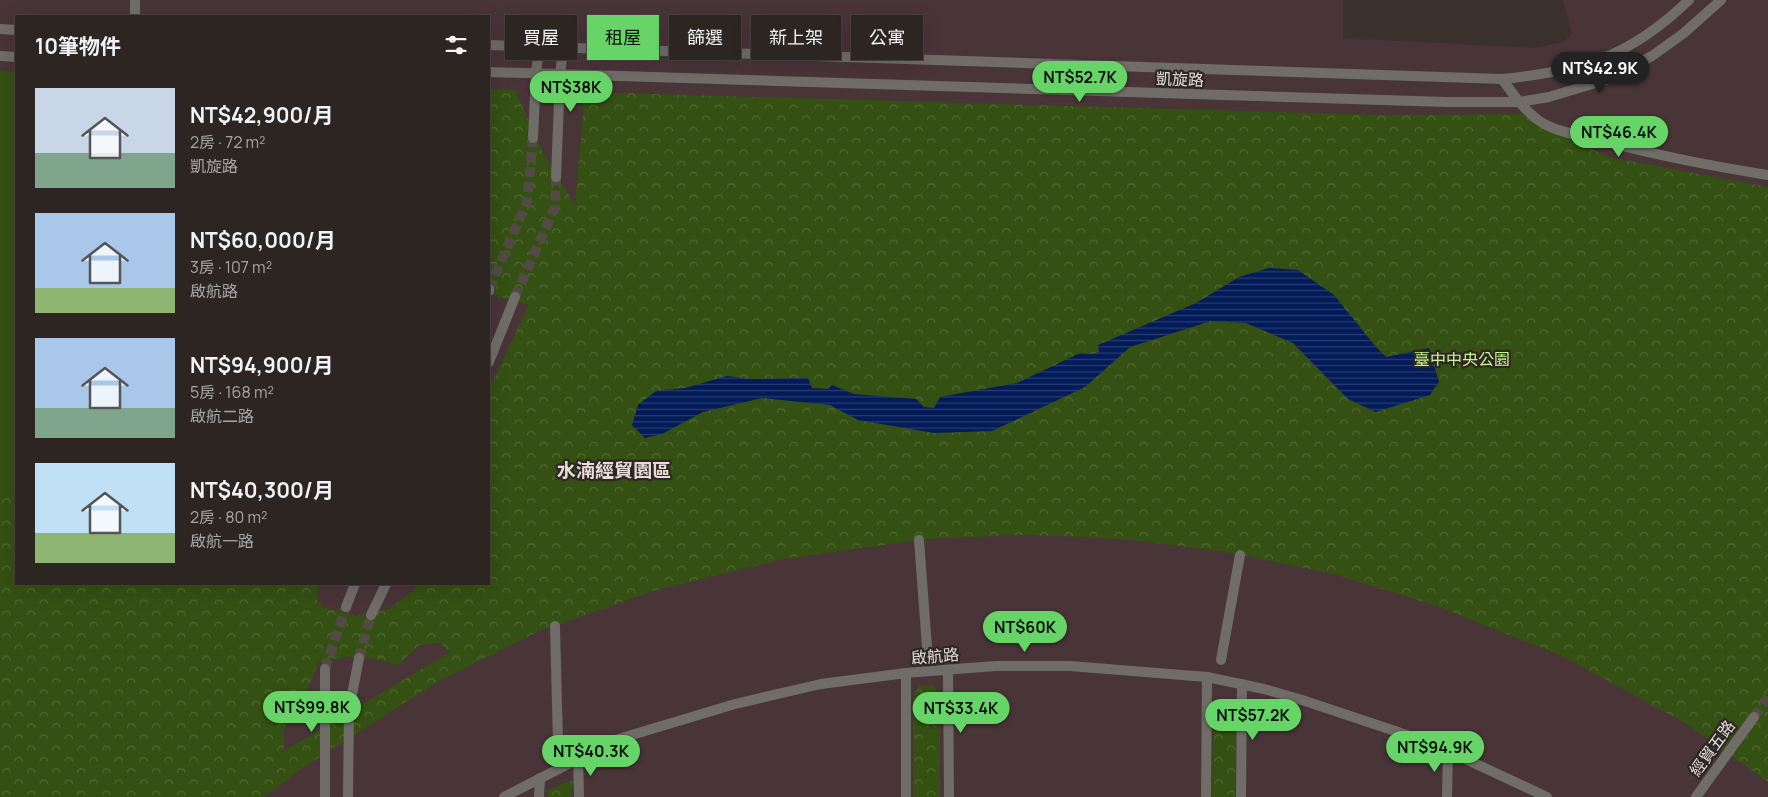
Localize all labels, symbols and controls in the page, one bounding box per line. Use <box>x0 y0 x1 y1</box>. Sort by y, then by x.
chip: 買屋 <box>505 15 577 60</box>
chip: 租屋 <box>587 15 659 60</box>
chip: 篩選 <box>669 15 741 60</box>
chip: 新上架 <box>751 15 841 60</box>
chip: 公寓 <box>851 15 923 60</box>
icon: filters <box>442 31 470 59</box>
text: 10筆物件 <box>35 32 121 60</box>
pin: NT$42.9K <box>1548 52 1652 94</box>
text: NT$42.9K <box>1562 57 1638 79</box>
pin: NT$52.7K <box>1028 61 1132 103</box>
text: NT$52.7K <box>1043 66 1117 88</box>
street label: 凱旋路 <box>1156 67 1204 91</box>
pin: NT$38K <box>530 70 612 113</box>
text: NT$38K <box>541 76 601 98</box>
text: NT$42,900/月 <box>190 101 333 129</box>
icon: home <box>75 108 135 168</box>
pin: NT$46.4K <box>1567 116 1671 158</box>
text: NT$46.4K <box>1581 121 1657 143</box>
text: 2房 · 72 m² <box>190 131 265 153</box>
text: 凱旋路 <box>190 155 238 177</box>
text: NT$60,000/月 <box>190 226 336 254</box>
icon: home <box>75 233 135 293</box>
text: 3房 · 107 m² <box>190 256 272 278</box>
text: 啟航路 <box>190 280 238 302</box>
park label: 臺中中央公園 <box>1414 348 1510 370</box>
text: NT$94,900/月 <box>190 351 334 379</box>
icon: home <box>75 358 135 418</box>
text: 5房 · 168 m² <box>190 381 274 403</box>
text: 啟航二路 <box>190 405 254 427</box>
district label: 水湳經貿園區 <box>557 457 671 483</box>
text: NT$40,300/月 <box>190 476 334 504</box>
icon: home <box>75 483 135 543</box>
text: 2房 · 80 m² <box>190 506 267 528</box>
text: 啟航一路 <box>190 530 254 552</box>
pin: NT$60K <box>984 610 1066 653</box>
text: NT$60K <box>994 616 1056 638</box>
street label: 啟航路 <box>910 643 960 669</box>
pin: NT$99.8K <box>260 690 364 733</box>
pin: NT$33.4K <box>909 692 1013 734</box>
text: NT$99.8K <box>274 696 350 718</box>
text: NT$33.4K <box>924 697 998 719</box>
pin: NT$57.2K <box>1201 698 1305 741</box>
text: NT$57.2K <box>1216 704 1290 726</box>
street label: 經貿五路 <box>1684 716 1740 780</box>
pin: NT$94.9K <box>1383 730 1487 773</box>
pin: NT$40.3K <box>539 734 643 777</box>
text: NT$94.9K <box>1397 736 1473 758</box>
text: NT$40.3K <box>553 740 629 762</box>

